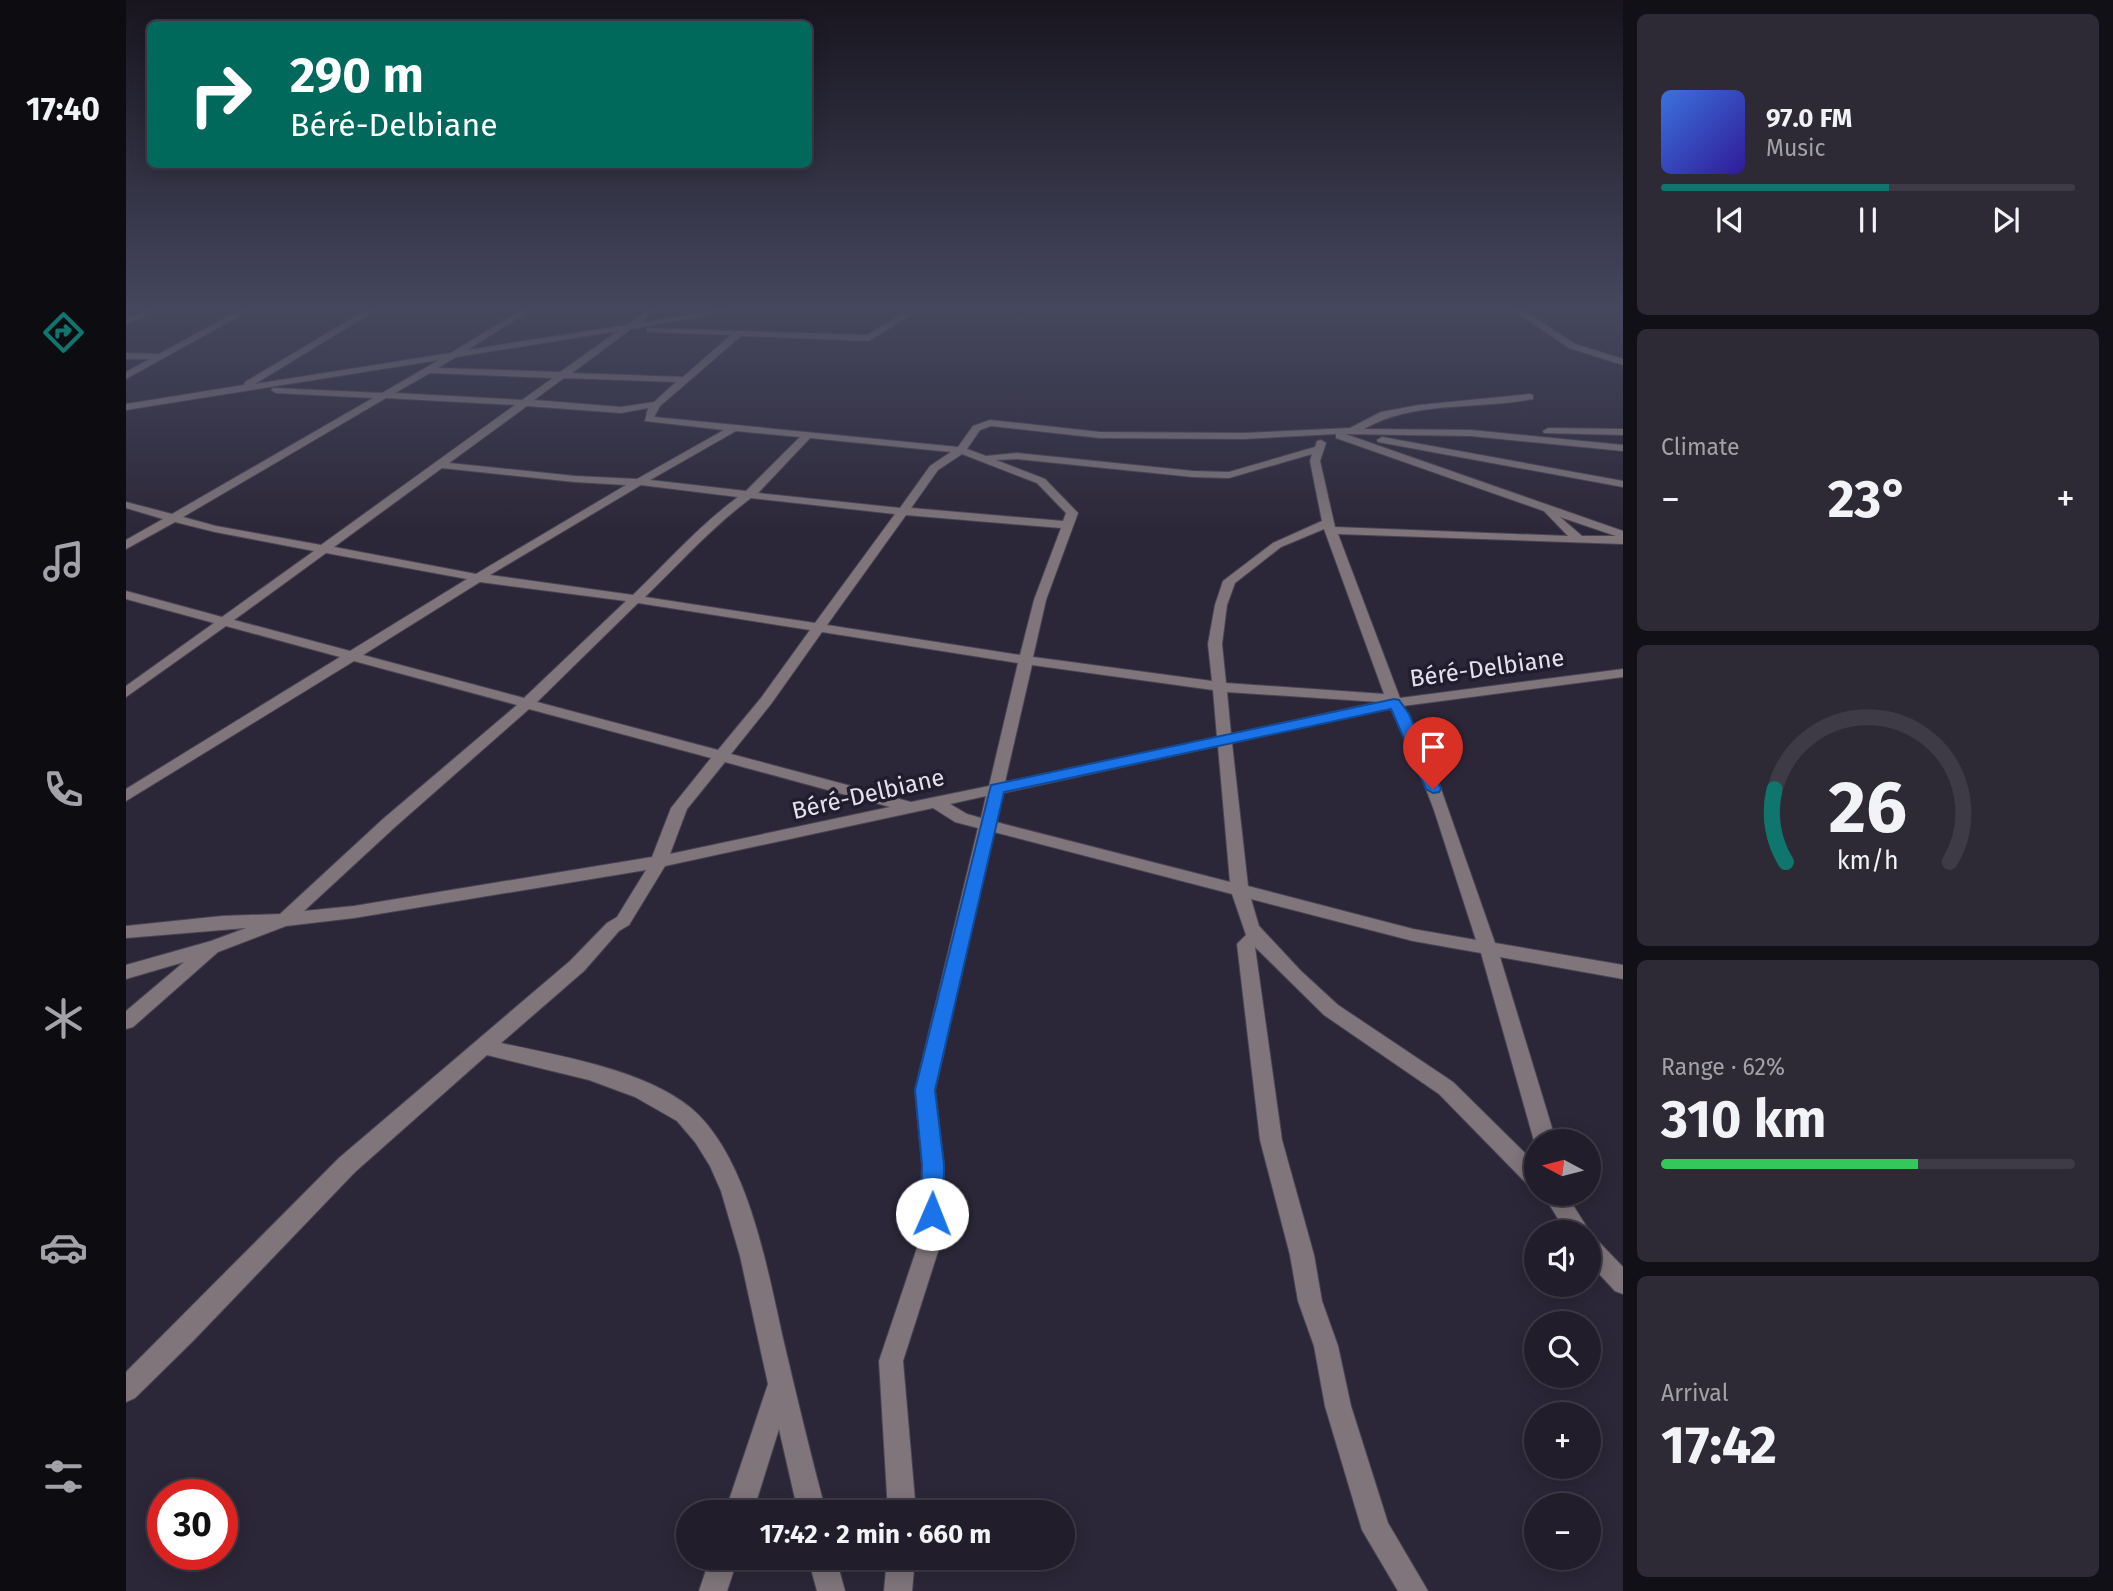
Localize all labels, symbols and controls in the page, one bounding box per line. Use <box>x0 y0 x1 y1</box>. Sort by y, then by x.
text: 290 m <box>290 46 424 105</box>
icon: right <box>175 49 266 140</box>
text: 17:40 <box>26 90 100 128</box>
text: 97.0 FM <box>1766 103 1852 134</box>
text: Béré-Delbiane <box>290 106 498 144</box>
text: Music <box>1766 134 1826 162</box>
icon: previous <box>1711 201 1749 239</box>
icon: pause <box>1849 201 1887 239</box>
icon: next <box>1987 201 2025 239</box>
icon: directions <box>39 308 88 357</box>
text: Climate <box>1661 433 1740 461</box>
text: 23° <box>1828 468 1908 531</box>
text: − <box>1661 476 1680 522</box>
text: + <box>2056 476 2075 522</box>
icon: music <box>39 537 88 586</box>
street label: Béré-Delbiane <box>1408 643 1566 693</box>
pin <box>1403 717 1463 789</box>
icon: arrive <box>1414 728 1452 766</box>
street label: Béré-Delbiane <box>789 763 947 825</box>
text: 26 <box>1829 764 1907 851</box>
icon: phone <box>39 765 88 814</box>
text: km/h <box>1837 845 1899 875</box>
icon: climate <box>39 994 88 1043</box>
text: Range · 62% <box>1661 1053 1785 1081</box>
text: 310 km <box>1661 1088 1826 1151</box>
north arrow <box>1524 1129 1601 1206</box>
map controls <box>1524 1129 1601 1570</box>
position arrow <box>895 1177 969 1251</box>
button: sound <box>1524 1220 1601 1297</box>
icon: car <box>39 1223 88 1272</box>
button: search <box>1524 1311 1601 1388</box>
text: Arrival <box>1661 1379 1728 1407</box>
button: + <box>1524 1402 1601 1479</box>
text: 17:42 <box>1661 1414 1777 1477</box>
icon: filters <box>39 1452 88 1501</box>
speed limit sign: 30 <box>147 1479 238 1570</box>
button: − <box>1524 1493 1601 1570</box>
text: 17:42 · 2 min · 660 m <box>760 1519 991 1550</box>

